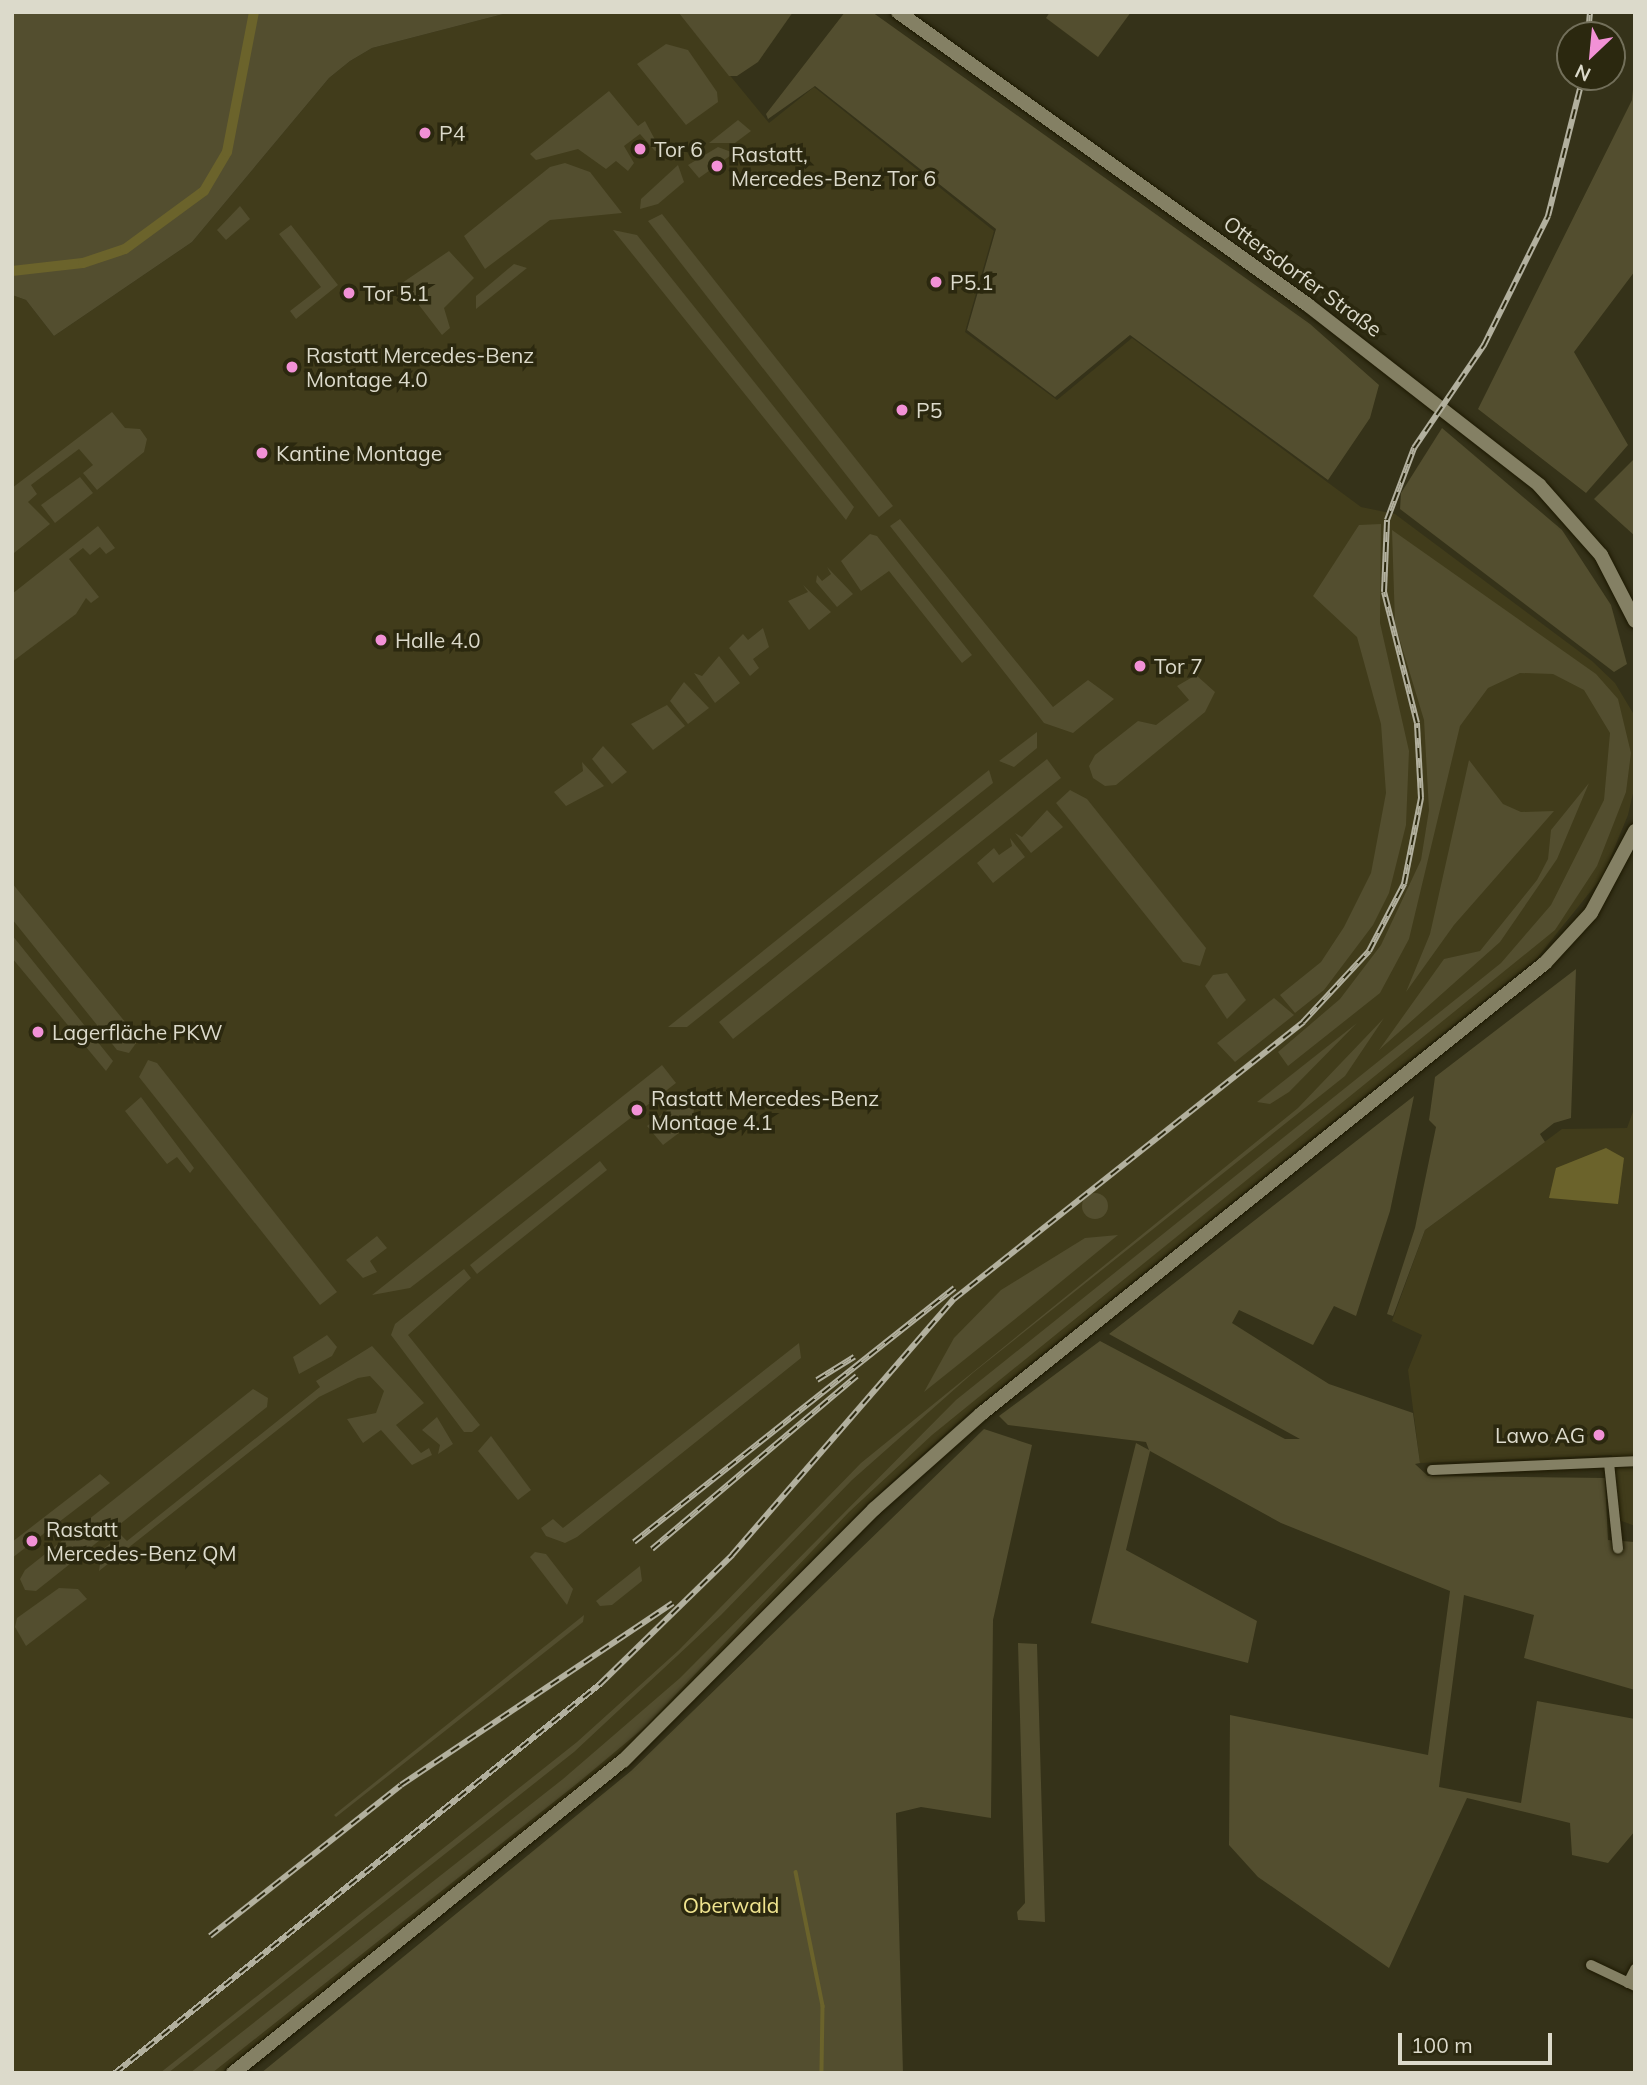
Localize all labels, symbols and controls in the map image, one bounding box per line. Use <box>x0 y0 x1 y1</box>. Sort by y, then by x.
north arrow <box>1556 21 1626 91</box>
text: N <box>1571 59 1594 87</box>
place label: P4 <box>439 120 465 146</box>
marker: P4 <box>417 125 433 141</box>
place label: Tor 6 <box>654 136 703 162</box>
marker: Tor 6 <box>632 141 648 157</box>
place label: Rastatt, Mercedes-Benz Tor 6 <box>731 141 936 191</box>
marker: Rastatt, Mercedes-Benz Tor 6 <box>709 158 725 174</box>
street label: Ottersdorfer Straße <box>1219 210 1387 342</box>
place label: P5.1 <box>950 269 994 295</box>
marker: P5.1 <box>928 274 944 290</box>
place label: Tor 5.1 <box>363 280 429 306</box>
marker: Tor 5.1 <box>341 285 357 301</box>
place label: Rastatt Mercedes-Benz Montage 4.0 <box>306 342 534 392</box>
marker: Rastatt Mercedes-Benz Montage 4.0 <box>284 359 300 375</box>
place label: P5 <box>916 397 942 423</box>
marker: P5 <box>894 402 910 418</box>
place label: Kantine Montage <box>276 440 442 466</box>
marker: Kantine Montage <box>254 445 270 461</box>
place label: Halle 4.0 <box>395 627 481 653</box>
marker: Halle 4.0 <box>373 632 389 648</box>
place label: Tor 7 <box>1154 653 1203 679</box>
marker: Tor 7 <box>1132 658 1148 674</box>
place label: Lagerfläche PKW <box>52 1019 223 1045</box>
marker: Lagerfläche PKW <box>30 1024 46 1040</box>
place label: Rastatt Mercedes-Benz Montage 4.1 <box>651 1085 879 1135</box>
marker: Rastatt Mercedes-Benz Montage 4.1 <box>629 1102 645 1118</box>
place label: Lawo AG <box>1495 1422 1585 1448</box>
marker: Lawo AG <box>1591 1427 1607 1443</box>
place label: Rastatt Mercedes-Benz QM <box>46 1516 237 1566</box>
marker: Rastatt Mercedes-Benz QM <box>24 1533 40 1549</box>
park label: Oberwald <box>683 1892 779 1918</box>
scale bar <box>1402 2018 1556 2062</box>
text: 100 m <box>1411 2032 1473 2058</box>

